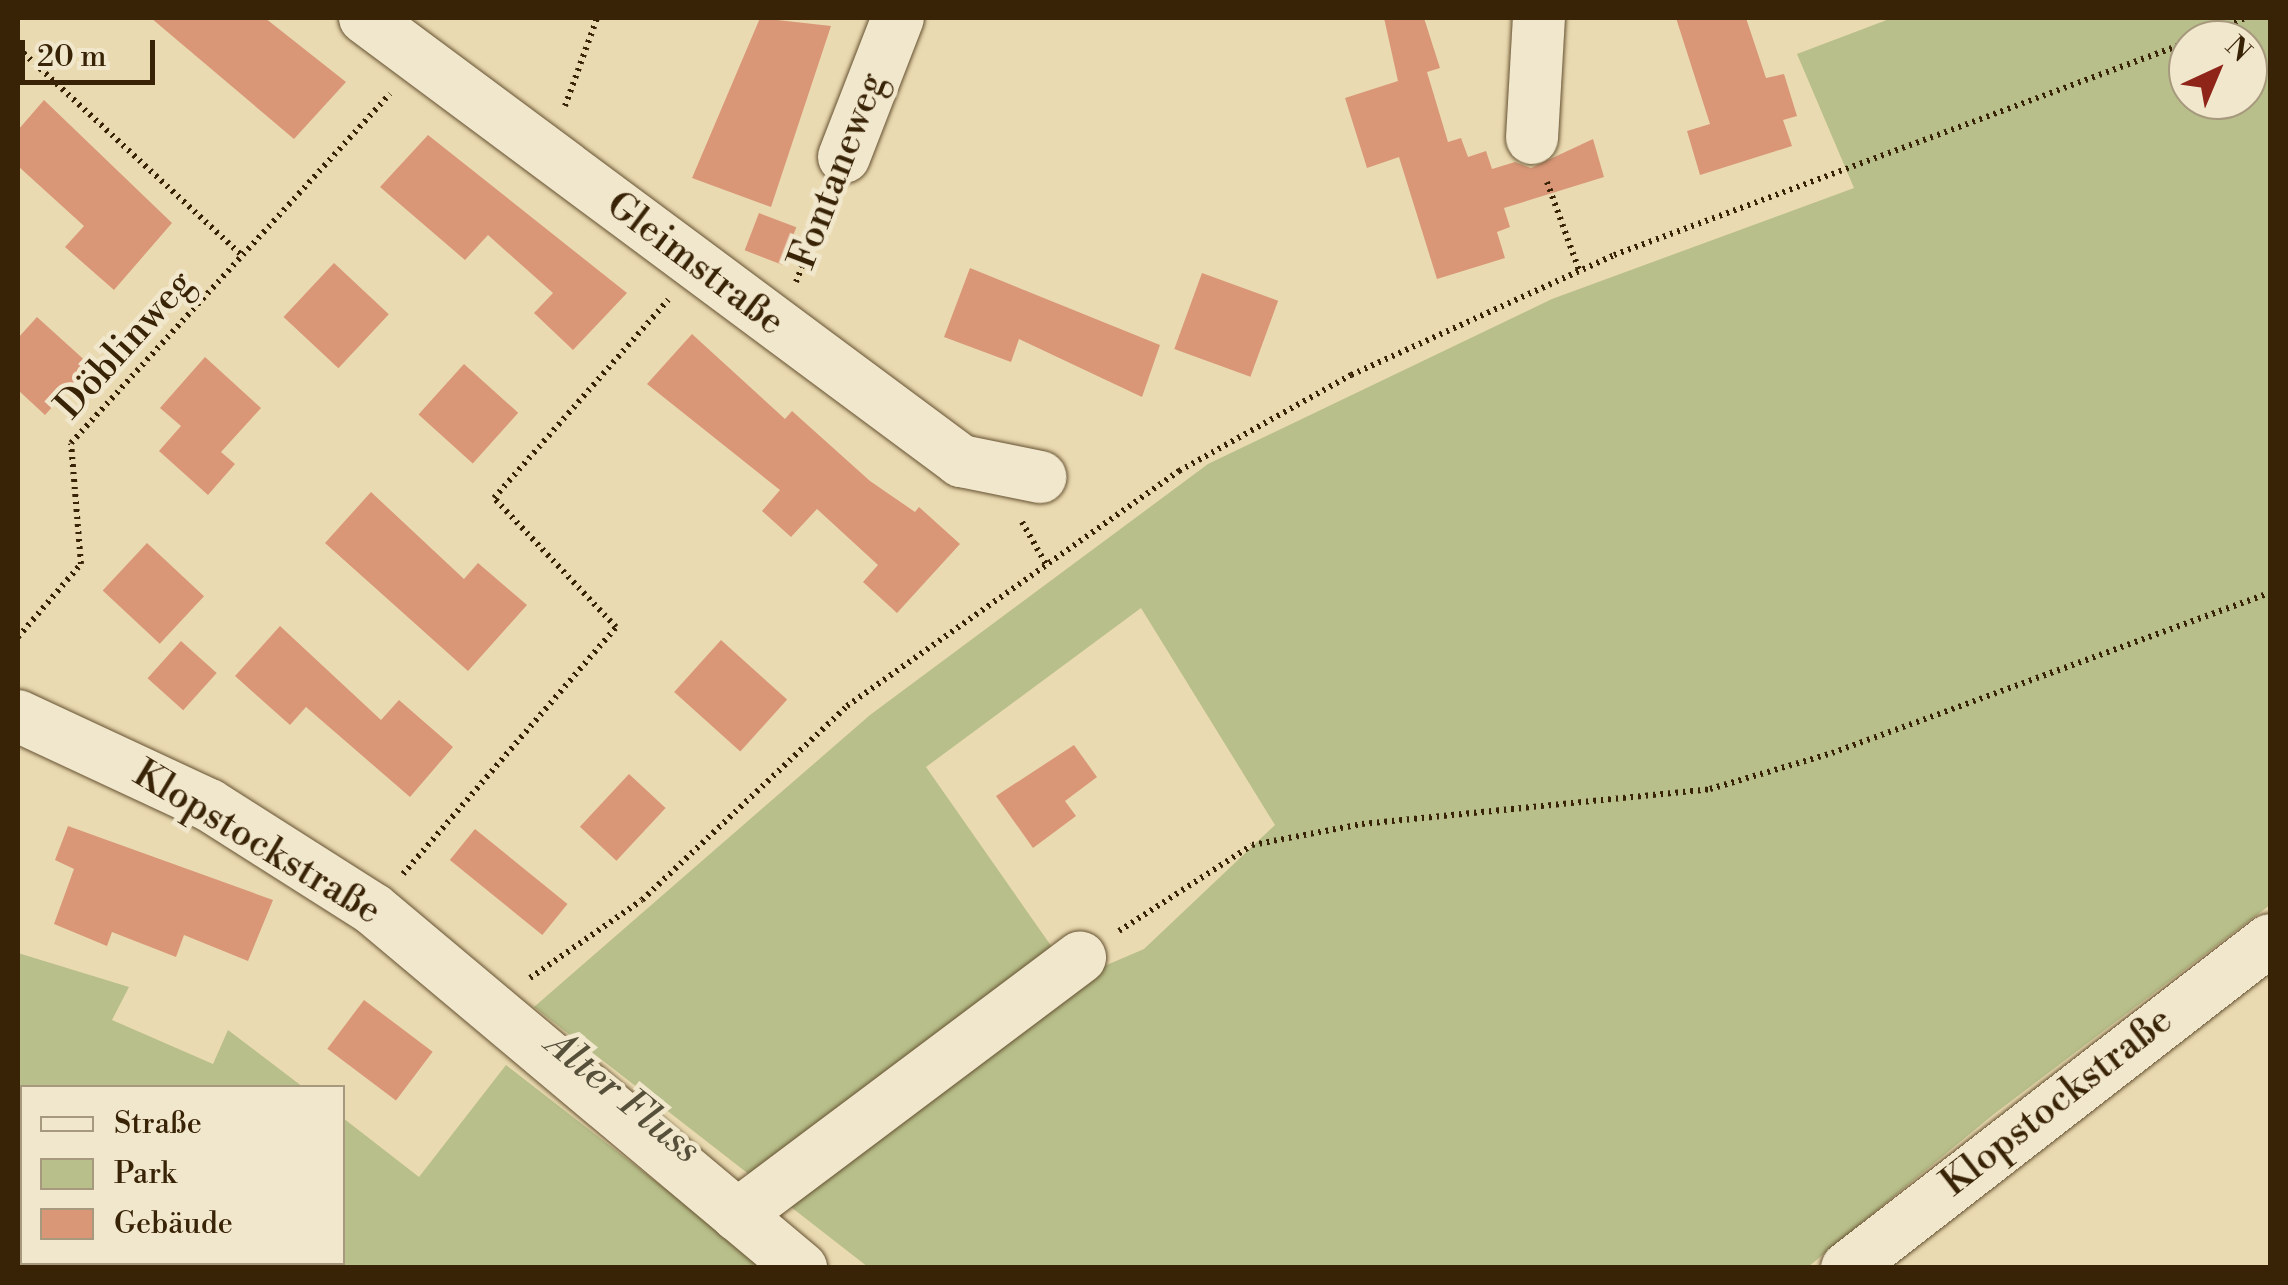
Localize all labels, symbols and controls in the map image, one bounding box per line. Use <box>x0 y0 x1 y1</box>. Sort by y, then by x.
scale bar <box>25 20 160 82</box>
north arrow <box>2168 20 2268 120</box>
text: N <box>2218 29 2258 70</box>
text: 20 m <box>37 38 106 76</box>
street label: Fontaneweg <box>780 67 896 275</box>
street label: Gleimstraße <box>597 182 793 346</box>
street label: Döblinweg <box>47 261 203 429</box>
street label: Klopstockstraße <box>125 751 389 935</box>
street label: Klopstockstraße <box>1932 998 2182 1206</box>
water label: Alter Fluss <box>536 1020 710 1174</box>
legend <box>20 1085 345 1265</box>
text: Straße <box>114 1105 202 1143</box>
text: Park <box>114 1155 176 1193</box>
text: Gebäude <box>114 1205 233 1243</box>

